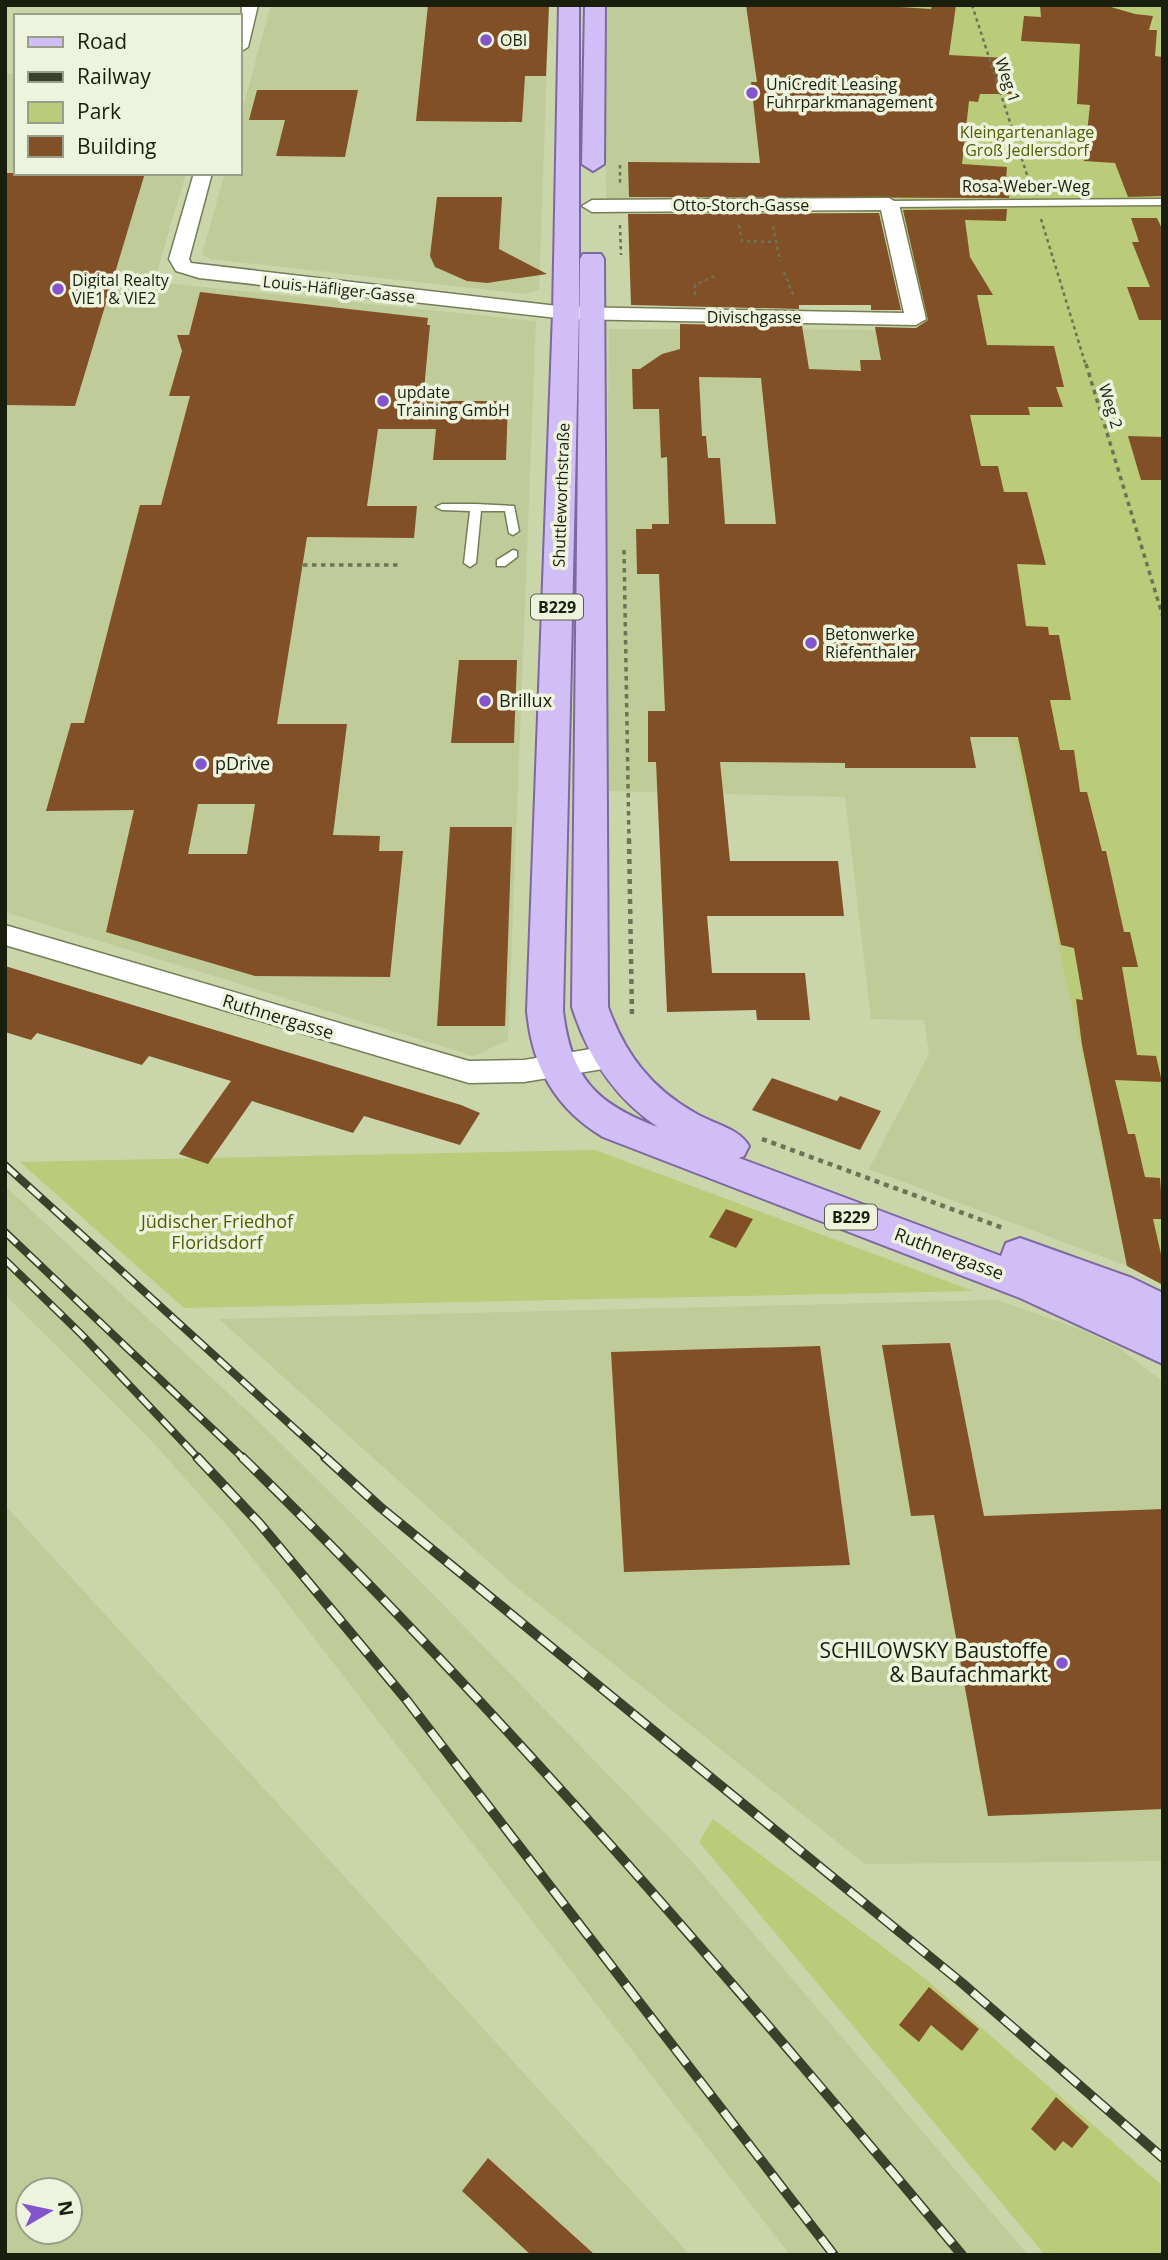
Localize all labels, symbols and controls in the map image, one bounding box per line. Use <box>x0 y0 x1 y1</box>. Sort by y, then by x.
legend <box>14 14 242 175</box>
text: Road <box>77 27 127 55</box>
place label: OBI <box>500 29 527 51</box>
marker: OBI <box>478 32 494 48</box>
street label: Weg 1 <box>990 55 1026 105</box>
text: Railway <box>77 62 151 90</box>
place label: UniCredit Leasing Fuhrparkmanagement <box>766 73 934 113</box>
marker: UniCredit Leasing Fuhrparkmanagement <box>744 85 760 101</box>
text: Park <box>77 97 121 125</box>
park label: Kleingartenanlage Groß Jedlersdorf <box>960 121 1094 161</box>
text: Building <box>77 132 156 160</box>
street label: Rosa-Weber-Weg <box>962 175 1090 197</box>
street label: Otto-Storch-Gasse <box>673 194 809 216</box>
place label: Digital Realty VIE1 & VIE2 <box>72 269 170 309</box>
street label: Louis-Häfliger-Gasse <box>262 270 416 308</box>
marker: Digital Realty VIE1 & VIE2 <box>50 281 66 297</box>
street label: Divischgasse <box>707 306 801 328</box>
place label: update Training GmbH <box>397 381 510 421</box>
street label: Weg 2 <box>1094 381 1128 431</box>
marker: update Training GmbH <box>375 393 391 409</box>
street label: Shuttleworthstraße <box>547 422 575 568</box>
road number: B229 <box>531 594 583 620</box>
place label: Betonwerke Riefenthaler <box>825 623 917 663</box>
marker: Betonwerke Riefenthaler <box>803 635 819 651</box>
place label: Brillux <box>499 688 553 712</box>
marker: Brillux <box>477 693 493 709</box>
place label: pDrive <box>215 751 270 775</box>
marker: pDrive <box>193 756 209 772</box>
street label: Ruthnergasse <box>220 988 337 1044</box>
road number: B229 <box>825 1204 877 1230</box>
park label: Jüdischer Friedhof Floridsdorf <box>139 1209 294 1254</box>
street label: Ruthnergasse <box>891 1221 1007 1285</box>
place label: SCHILOWSKY Baustoffe & Baufachmarkt <box>819 1636 1048 1688</box>
marker: SCHILOWSKY Baustoffe & Baufachmarkt <box>1054 1655 1070 1671</box>
north arrow <box>14 2176 84 2246</box>
text: N <box>52 2199 80 2218</box>

